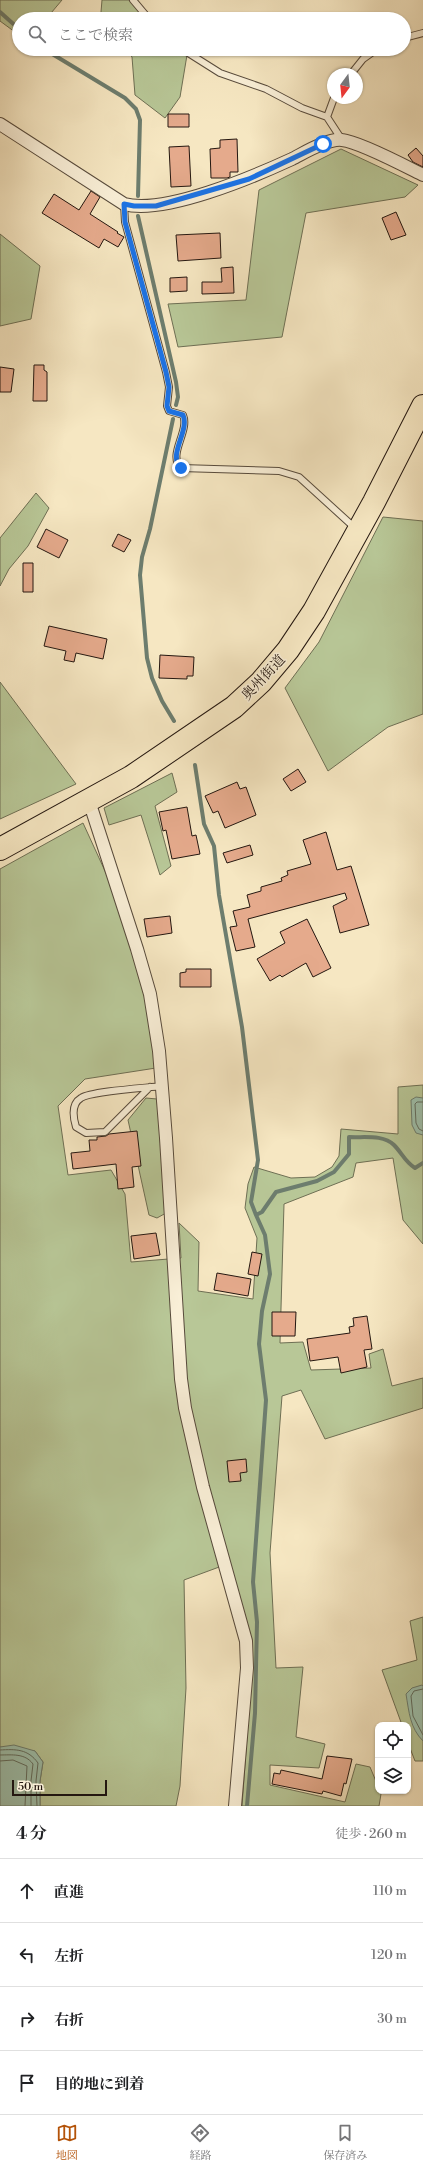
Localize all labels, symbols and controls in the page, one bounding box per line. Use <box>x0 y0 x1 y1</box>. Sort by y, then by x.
search box <box>12 12 411 56</box>
icon: search <box>26 23 48 45</box>
text: ここで検索 <box>58 26 133 45</box>
north arrow <box>327 68 363 104</box>
route start <box>314 135 332 153</box>
route end <box>172 459 190 477</box>
street label: 奥州街道 <box>238 651 289 704</box>
map controls <box>375 1722 411 1794</box>
button: locate <box>375 1722 411 1758</box>
button: layers <box>375 1758 411 1794</box>
scale bar <box>12 1778 107 1797</box>
text: 50 m <box>18 1780 43 1794</box>
text: 4 分 <box>16 1823 47 1845</box>
text: 徒歩 · 260 m <box>336 1826 407 1842</box>
icon: ahead <box>16 1880 38 1902</box>
text: 直進 <box>54 1883 84 1902</box>
text: 110 m <box>373 1883 407 1899</box>
icon: left <box>16 1944 38 1966</box>
text: 左折 <box>54 1947 84 1966</box>
text: 120 m <box>371 1947 407 1963</box>
icon: right <box>16 2008 38 2030</box>
text: 右折 <box>54 2011 84 2030</box>
text: 30 m <box>377 2011 407 2027</box>
icon: arrive <box>16 2072 38 2094</box>
text: 目的地に到着 <box>54 2075 144 2094</box>
tab: 地図 <box>56 2122 78 2163</box>
tab: 経路 <box>189 2122 211 2163</box>
tab: 保存済み <box>323 2122 367 2163</box>

